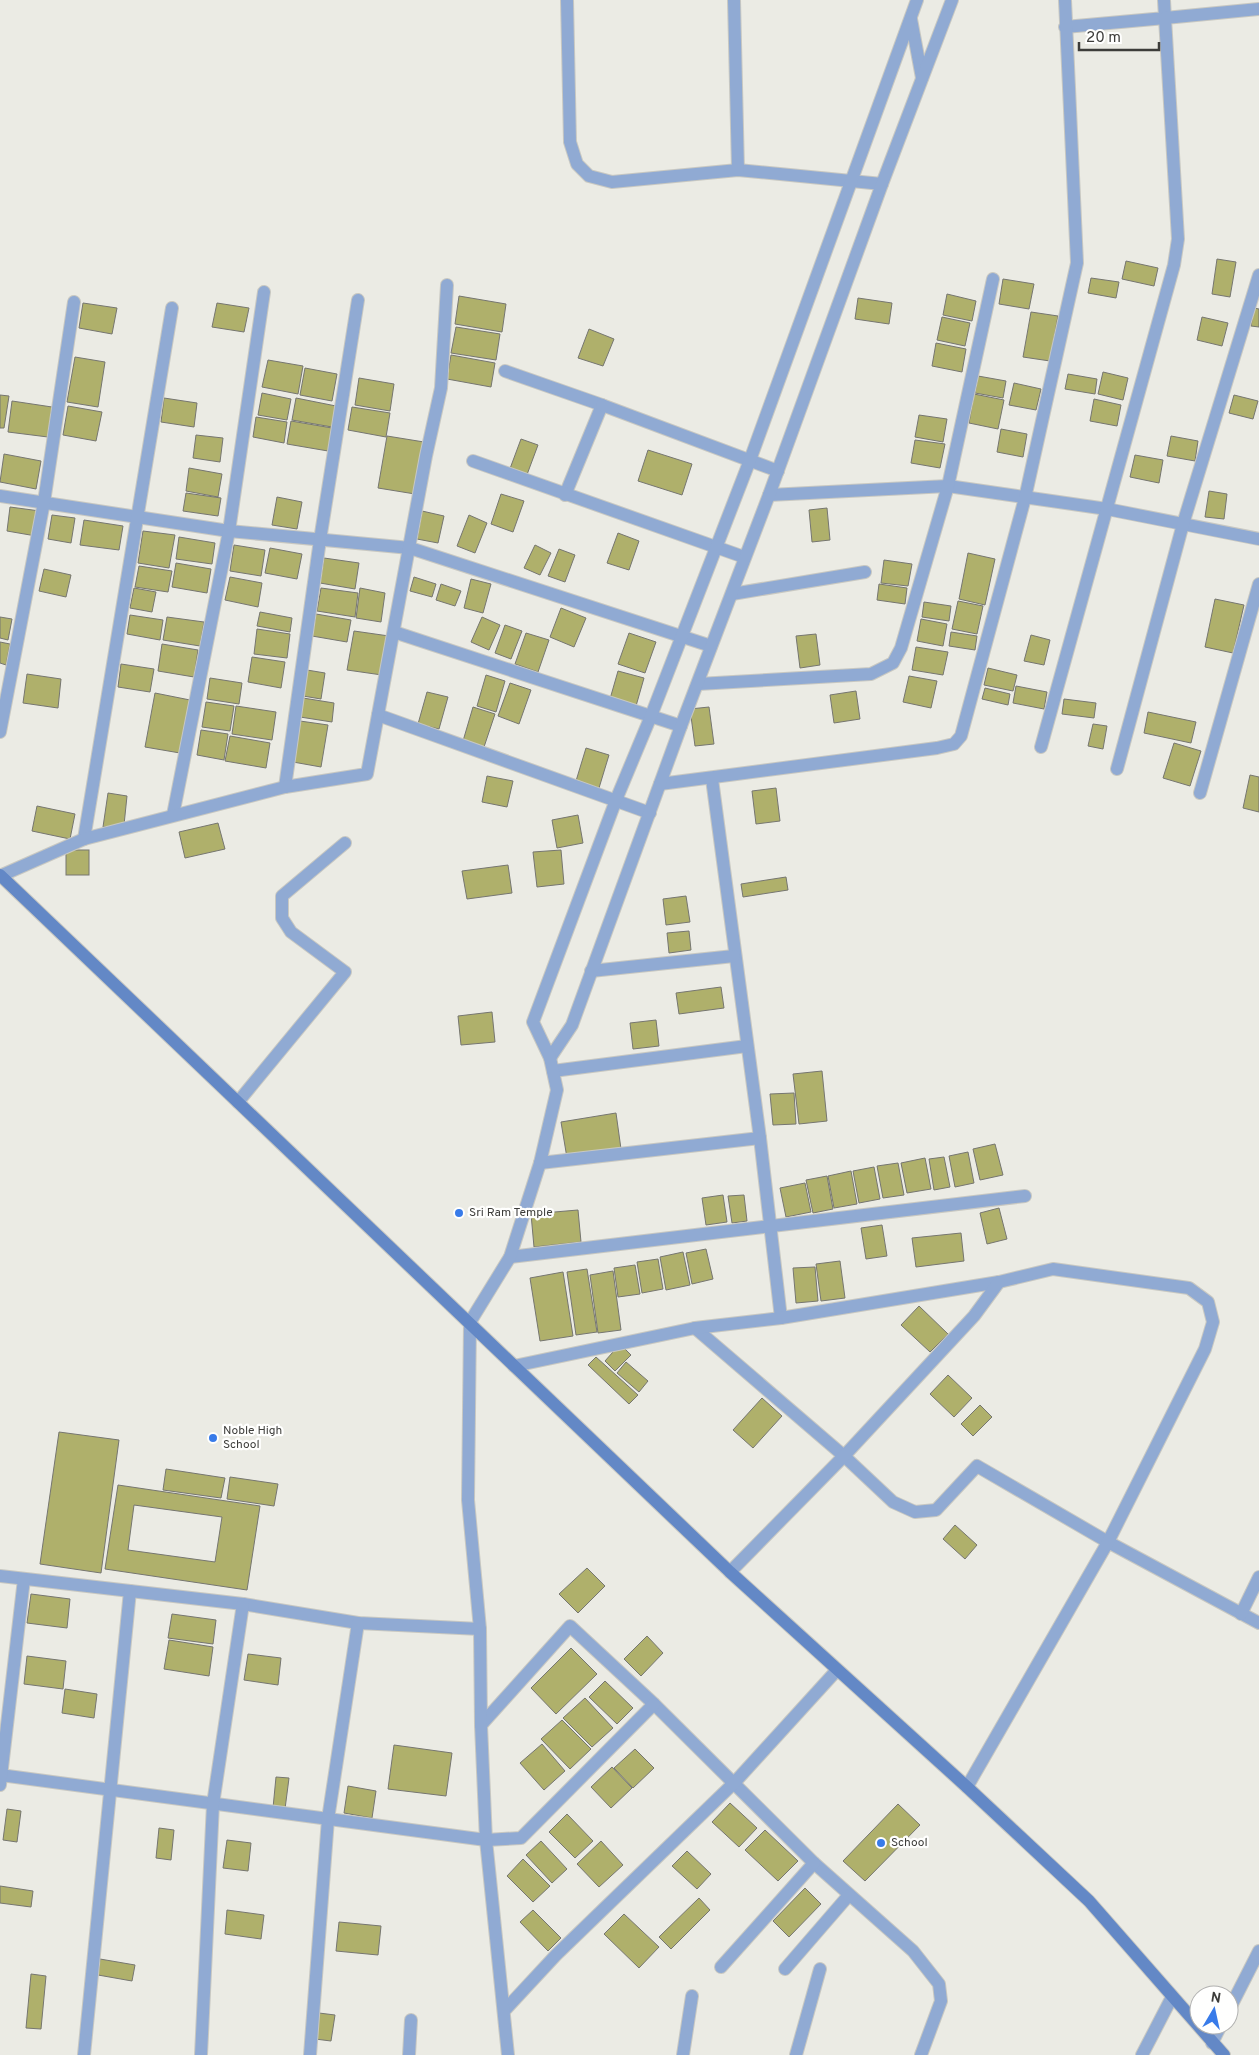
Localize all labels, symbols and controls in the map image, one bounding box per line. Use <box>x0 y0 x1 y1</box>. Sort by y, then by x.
scale bar <box>1079 20 1159 52</box>
text: 20 m <box>1086 29 1121 48</box>
place label: Sri Ram Temple <box>469 1205 553 1221</box>
marker: Sri Ram Temple <box>453 1207 465 1219</box>
place label: Noble High School <box>223 1423 282 1453</box>
marker: Noble High School <box>207 1432 219 1444</box>
place label: School <box>891 1835 928 1851</box>
marker: School <box>875 1837 887 1849</box>
north arrow <box>1189 1985 1239 2035</box>
text: N <box>1209 1989 1222 2008</box>

